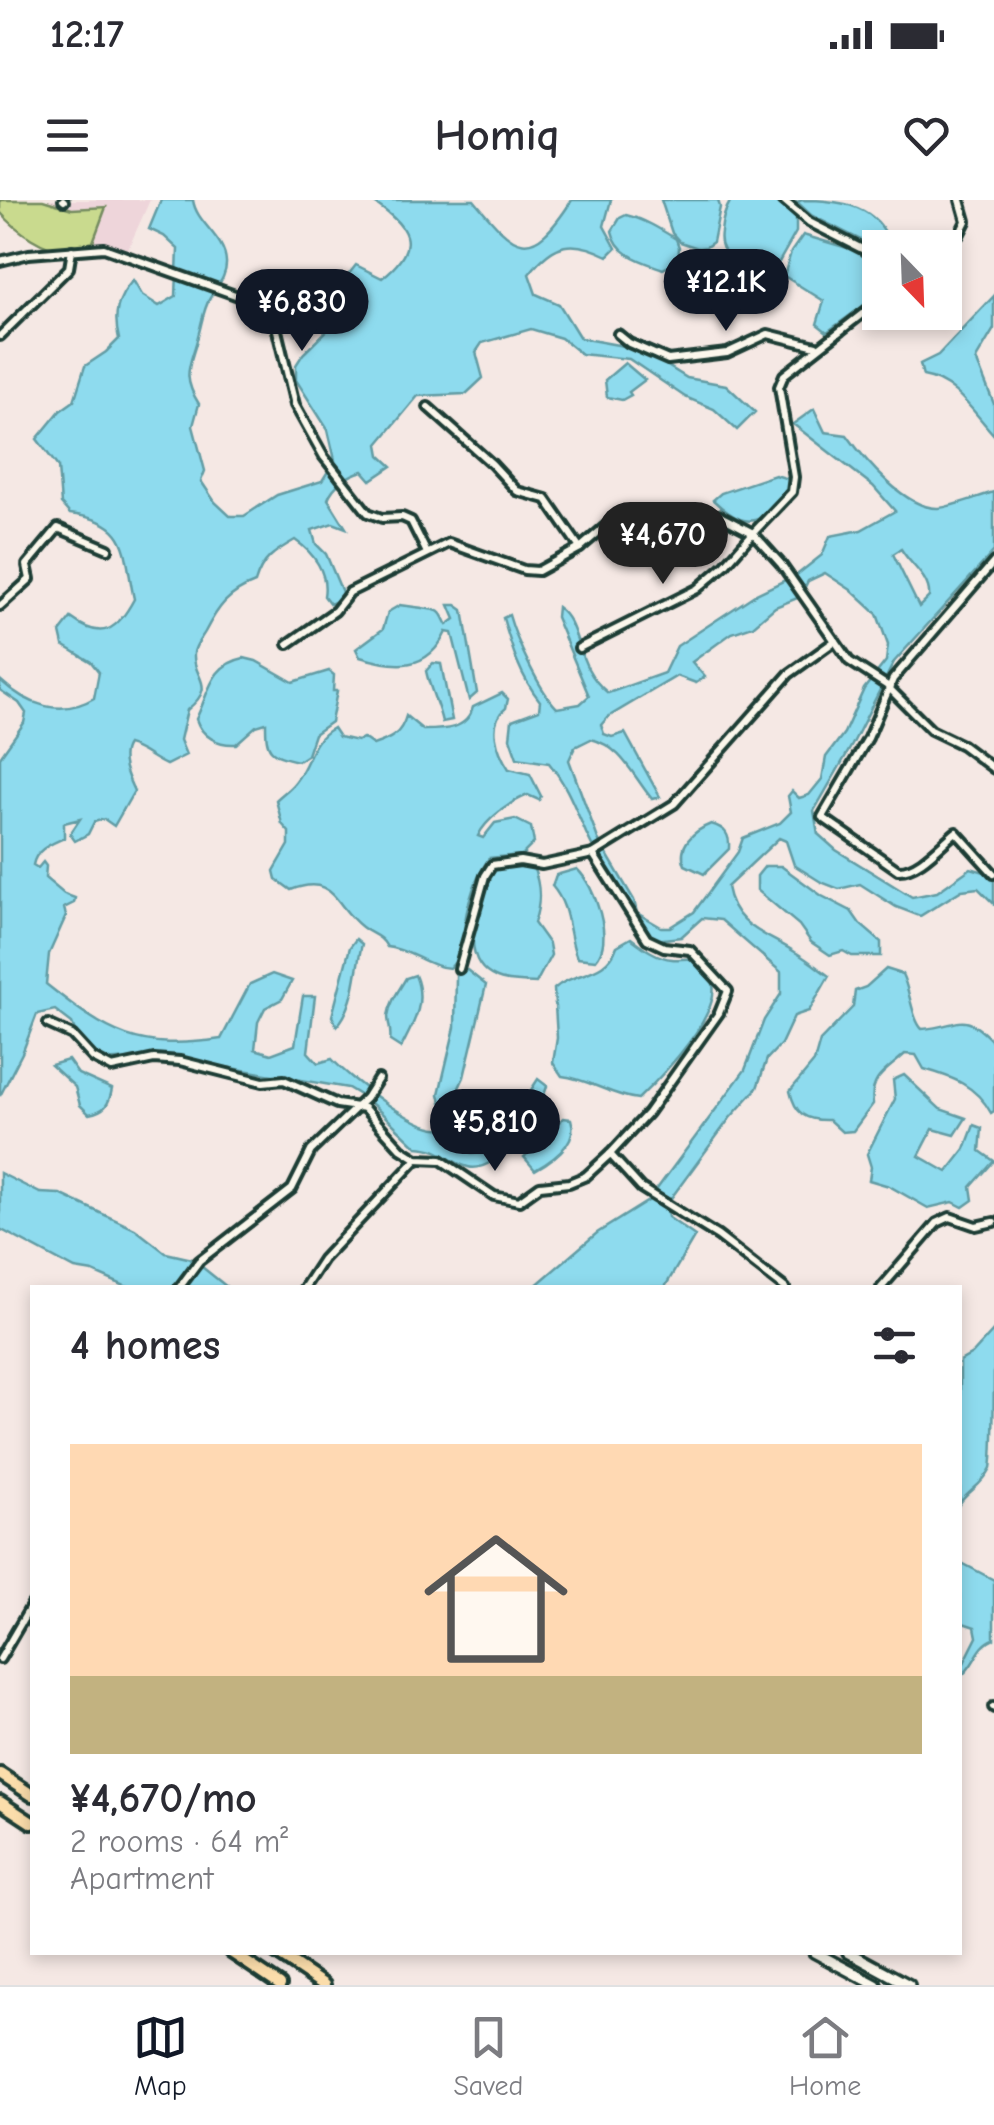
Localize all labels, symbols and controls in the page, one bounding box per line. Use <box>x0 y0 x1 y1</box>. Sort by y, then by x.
text: 12:17 <box>50 13 124 57</box>
icon: menu <box>40 108 95 163</box>
icon: heart <box>899 108 954 163</box>
text: Homiq <box>434 109 560 161</box>
north arrow <box>862 230 962 330</box>
map controls <box>862 230 962 330</box>
pin: ¥12.1K <box>645 249 807 334</box>
text: ¥12.1K <box>686 263 766 300</box>
pin: ¥6,830 <box>221 269 383 354</box>
text: ¥6,830 <box>257 283 347 320</box>
pin: ¥4,670 <box>582 502 744 587</box>
text: ¥4,670 <box>620 516 706 553</box>
pin: ¥5,810 <box>414 1089 576 1174</box>
text: ¥5,810 <box>452 1103 538 1140</box>
icon: filters <box>867 1318 922 1373</box>
text: 4 homes <box>70 1321 220 1370</box>
icon: home <box>406 1509 586 1689</box>
text: ¥4,670/mo <box>70 1774 257 1823</box>
text: 2 rooms · 64 m² <box>70 1823 288 1860</box>
text: Apartment <box>70 1860 213 1897</box>
tab: Map <box>133 2010 188 2102</box>
tab: Saved <box>453 2010 523 2102</box>
tab: Home <box>789 2010 861 2102</box>

